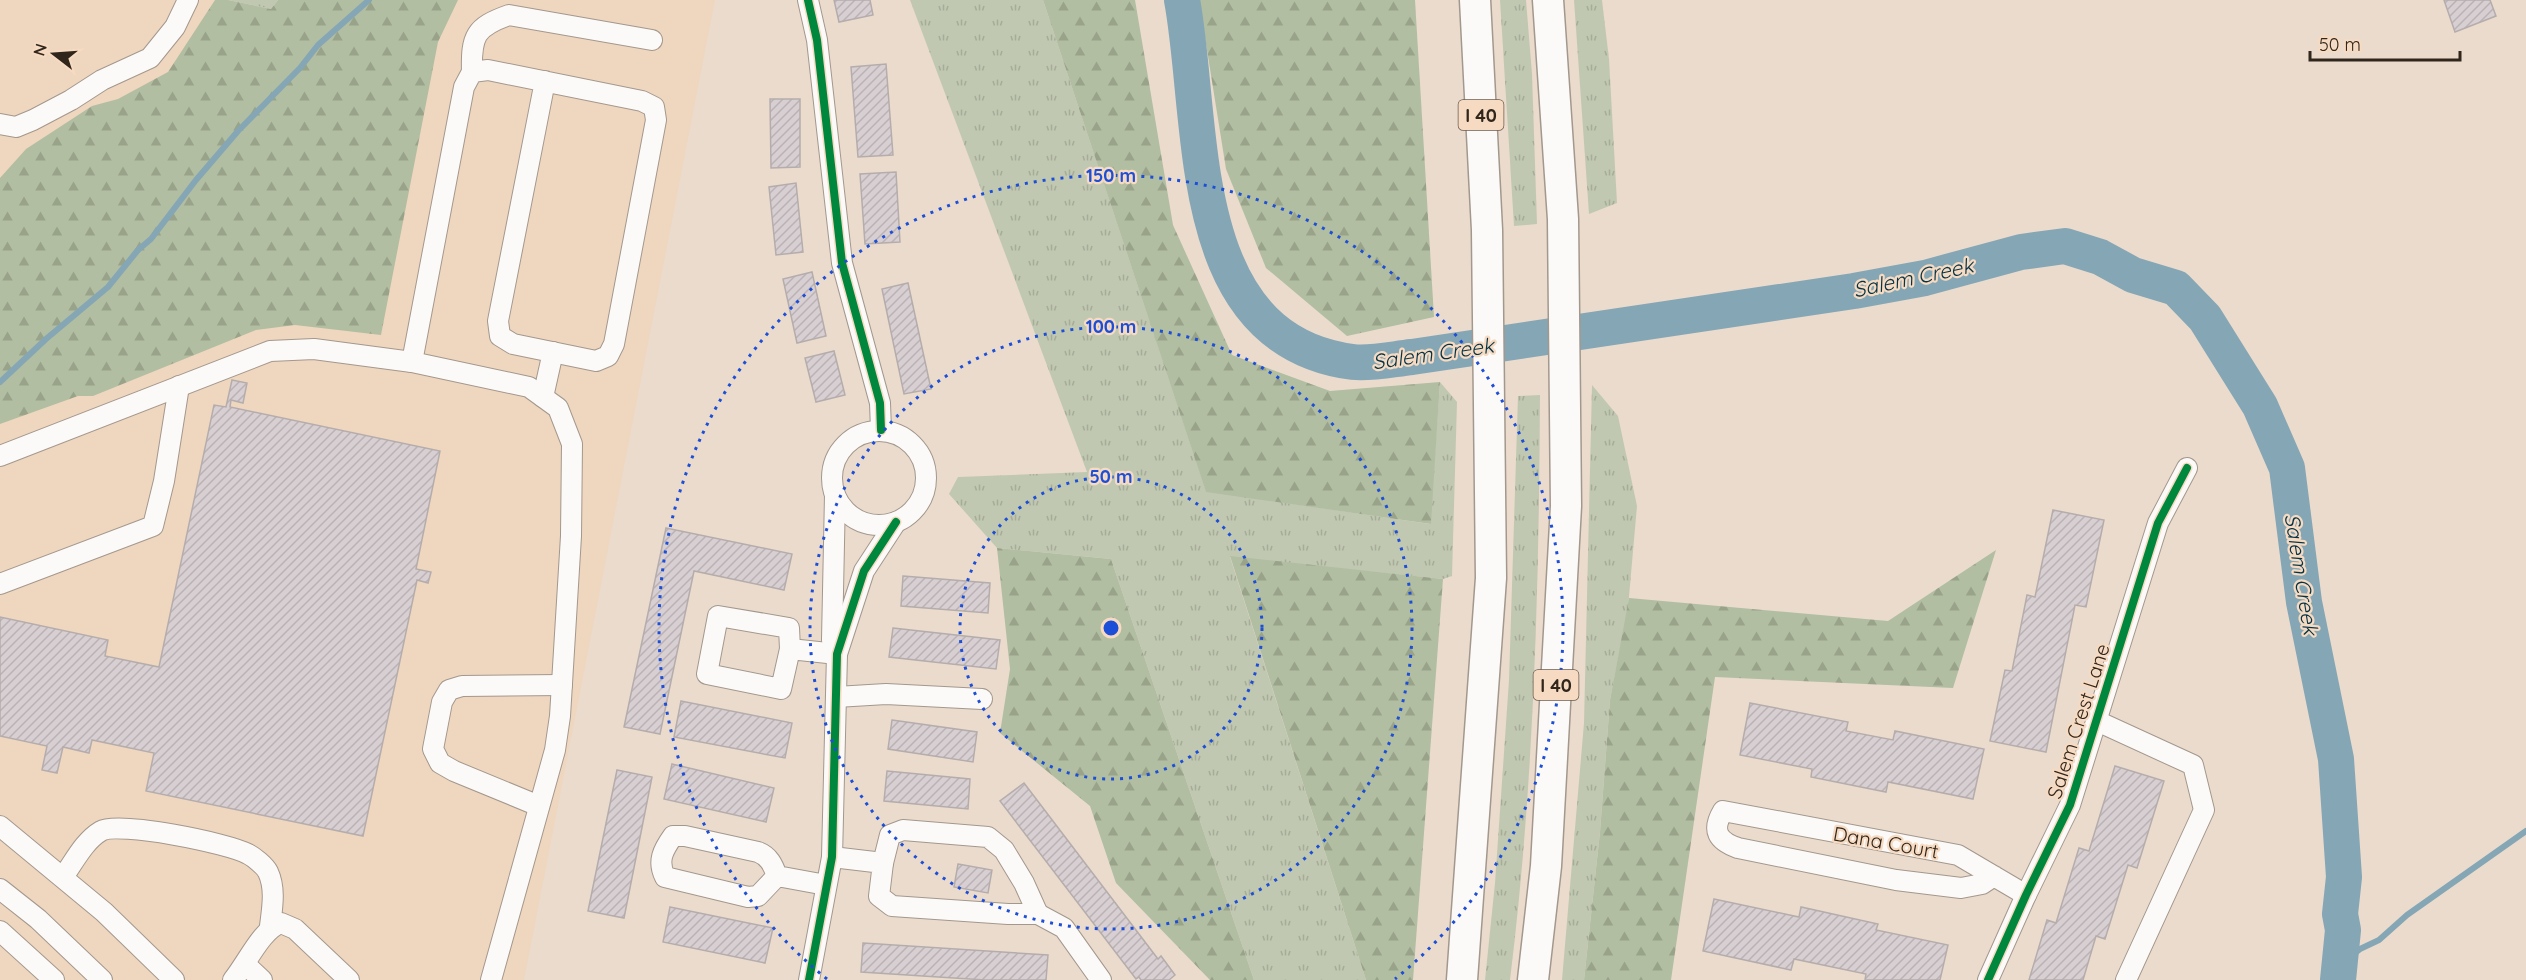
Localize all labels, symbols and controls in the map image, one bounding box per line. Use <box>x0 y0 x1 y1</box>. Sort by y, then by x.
north arrow <box>24 24 84 84</box>
scale bar <box>2310 24 2460 62</box>
text: 50 m <box>2319 33 2361 56</box>
text: N <box>28 41 51 58</box>
road number: I 40 <box>1458 100 1504 130</box>
text: 150 m <box>1086 164 1136 187</box>
water label: Salem Creek <box>1851 251 1977 302</box>
text: 100 m <box>1086 315 1136 338</box>
water label: Salem Creek <box>1371 331 1497 374</box>
text: 50 m <box>1089 465 1133 488</box>
water label: Salem Creek <box>2280 512 2325 638</box>
centre of rings <box>1101 618 1121 638</box>
street label: Salem Crest Lane <box>2041 640 2115 802</box>
road number: I 40 <box>1534 670 1578 700</box>
street label: Dana Court <box>1831 820 1941 864</box>

